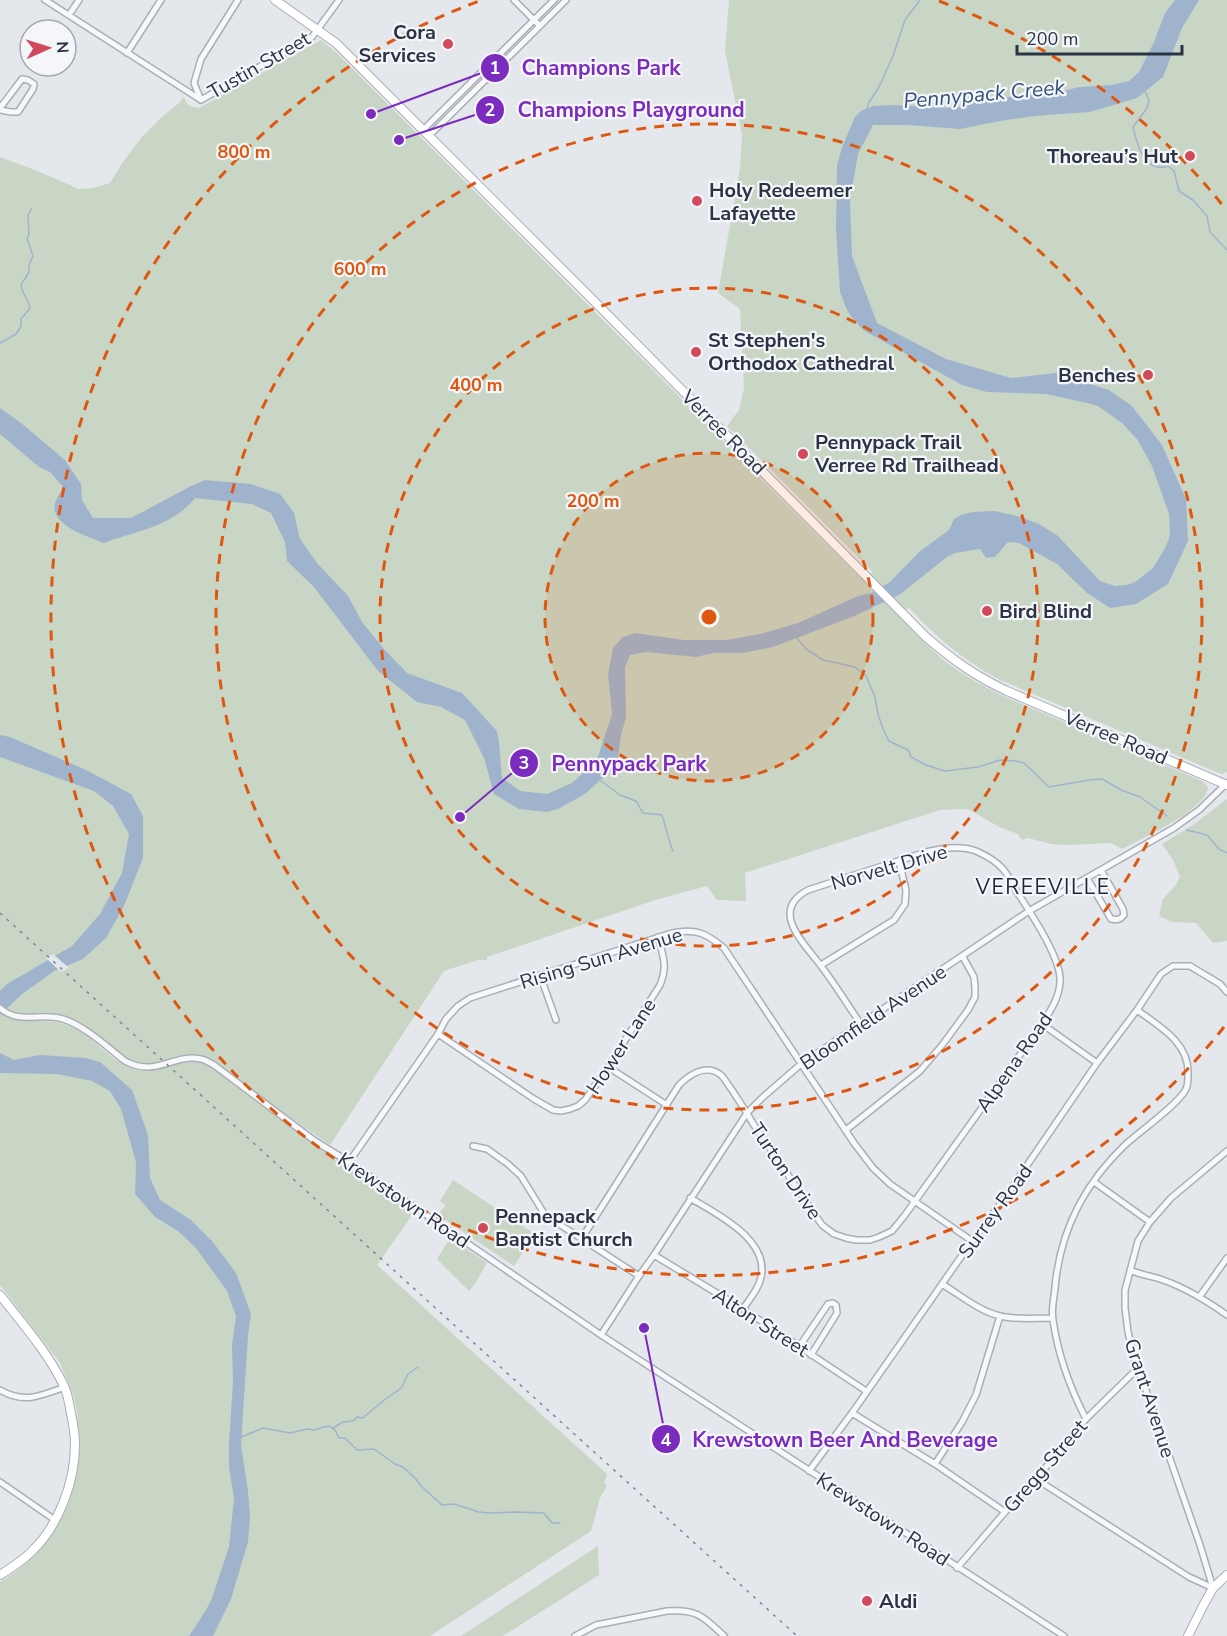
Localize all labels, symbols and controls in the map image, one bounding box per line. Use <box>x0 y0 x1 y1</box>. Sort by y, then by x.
north arrow <box>18 18 78 78</box>
scale bar <box>1017 18 1182 56</box>
place label: Cora Services <box>359 19 436 69</box>
street label: Tustin Street <box>203 25 316 106</box>
text: 200 m <box>1026 27 1078 51</box>
marker: Cora Services <box>441 37 455 51</box>
text: N <box>51 41 73 54</box>
callout: Champions Park <box>480 48 693 87</box>
text: Champions Park <box>522 54 681 82</box>
text: 1 <box>490 56 500 80</box>
water label: Pennypack Creek <box>902 73 1066 115</box>
callout: Champions Playground <box>475 90 757 129</box>
text: Champions Playground <box>517 96 745 124</box>
text: 2 <box>485 98 495 122</box>
text: 800 m <box>217 140 271 164</box>
place label: Thoreau’s Hut <box>1047 143 1178 170</box>
marker: Thoreau’s Hut <box>1183 149 1197 163</box>
place label: Holy Redeemer Lafayette <box>709 177 852 227</box>
marker: Holy Redeemer Lafayette <box>690 194 704 208</box>
text: 600 m <box>333 257 387 281</box>
place label: St Stephen's Orthodox Cathedral <box>708 327 895 377</box>
marker: St Stephen's Orthodox Cathedral <box>689 345 703 359</box>
place label: Benches <box>1058 362 1136 389</box>
marker: Benches <box>1141 368 1155 382</box>
text: 400 m <box>449 373 503 397</box>
street label: Verree Road <box>674 383 772 481</box>
place label: Pennypack Trail Verree Rd Trailhead <box>814 429 999 479</box>
marker: Pennypack Trail Verree Rd Trailhead <box>796 447 810 461</box>
text: 200 m <box>566 489 620 513</box>
place label: Bird Blind <box>999 598 1092 625</box>
marker: Bird Blind <box>980 604 994 618</box>
centre of rings <box>699 607 719 627</box>
street label: Verree Road <box>1059 703 1172 771</box>
callout: Pennypack Park <box>509 744 718 783</box>
text: Pennypack Park <box>551 750 707 778</box>
text: 3 <box>519 751 529 775</box>
street label: Norvelt Drive <box>828 838 950 897</box>
district label: VEREEVILLE <box>975 873 1111 901</box>
street label: Rising Sun Avenue <box>517 921 686 996</box>
street label: Bloomfield Avenue <box>795 958 952 1076</box>
street label: Hower Lane <box>580 993 663 1099</box>
street label: Alpena Road <box>970 1007 1059 1118</box>
street label: Turton Drive <box>743 1118 828 1225</box>
street label: Krewstown Road <box>332 1146 475 1255</box>
street label: Surrey Road <box>952 1159 1039 1264</box>
place label: Pennepack Baptist Church <box>495 1203 633 1253</box>
marker: Pennepack Baptist Church <box>476 1221 490 1235</box>
street label: Alton Street <box>707 1281 815 1364</box>
street label: Grant Avenue <box>1118 1335 1181 1461</box>
street label: Gregg Street <box>997 1413 1094 1519</box>
callout: Krewstown Beer And Beverage <box>651 1420 1010 1459</box>
text: Krewstown Beer And Beverage <box>692 1426 998 1454</box>
text: 4 <box>661 1428 672 1452</box>
street label: Krewstown Road <box>811 1466 955 1573</box>
place label: Aldi <box>879 1588 917 1615</box>
marker: Aldi <box>860 1594 874 1608</box>

